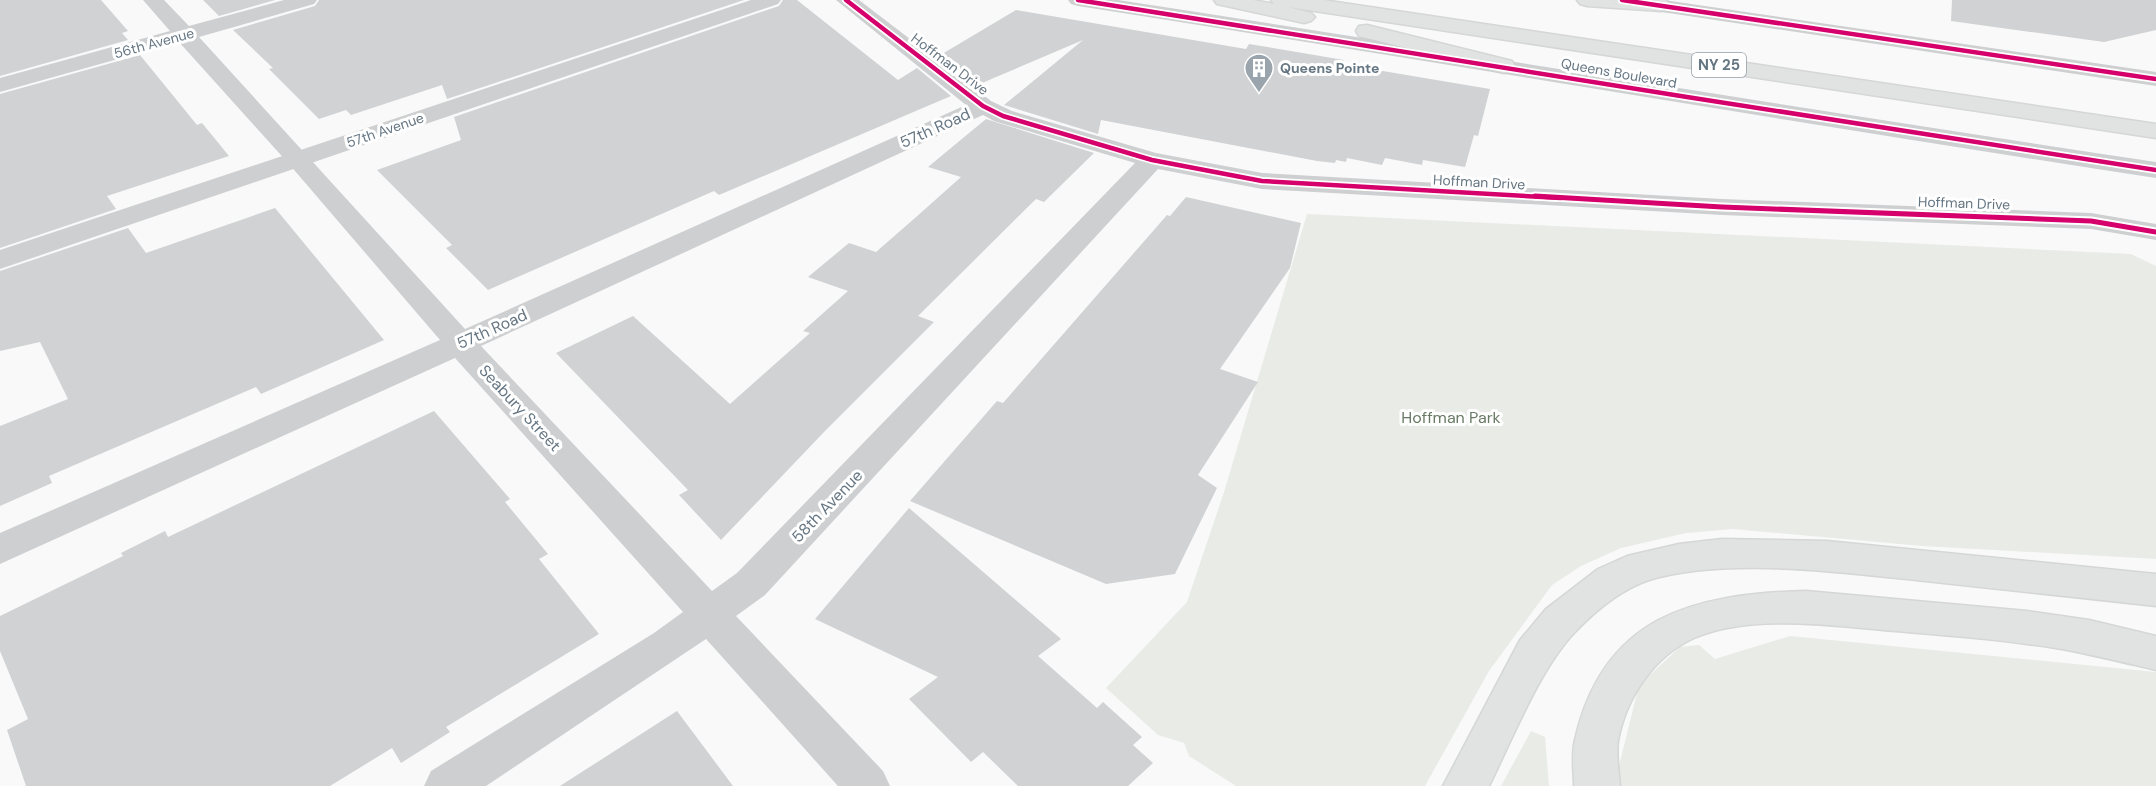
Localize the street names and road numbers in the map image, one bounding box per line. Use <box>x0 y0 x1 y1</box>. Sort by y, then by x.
street label: 56th Avenue <box>112 24 196 62</box>
street label: Hoffman Drive <box>908 29 992 99</box>
road number: NY 25 <box>1692 53 1746 77</box>
street label: Queens Boulevard <box>1560 54 1678 92</box>
street label: 57th Road <box>896 103 974 153</box>
street label: 57th Avenue <box>344 108 426 152</box>
street label: Hoffman Drive <box>1432 171 1526 193</box>
street label: Hoffman Drive <box>1918 192 2011 214</box>
street label: 57th Road <box>453 304 531 354</box>
street label: Seabury Street <box>475 360 565 456</box>
street label: 58th Avenue <box>787 465 867 547</box>

